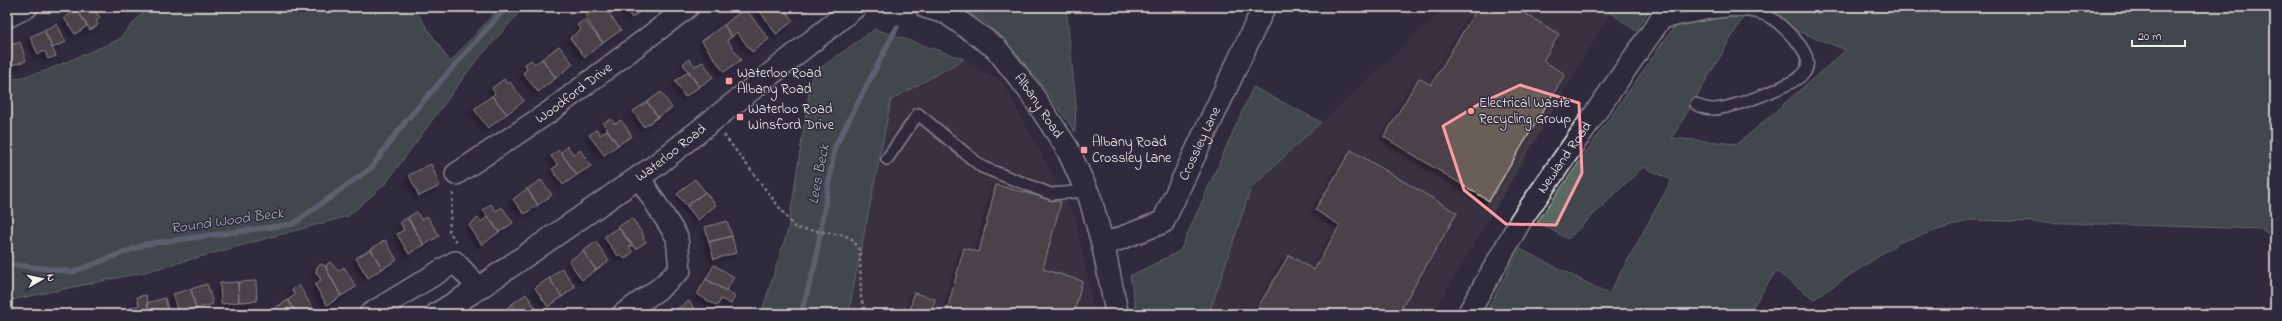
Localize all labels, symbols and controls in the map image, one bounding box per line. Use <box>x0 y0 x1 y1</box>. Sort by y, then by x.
scale bar <box>2132 22 2185 48</box>
text: 20 m <box>2138 28 2161 46</box>
street label: Woodford Drive <box>531 57 617 129</box>
place label: Waterloo Road Albany Road <box>737 63 822 101</box>
street label: Albany Road <box>1009 69 1068 143</box>
marker: Waterloo Road Albany Road <box>724 76 734 86</box>
place label: Electrical Waste Recycling Group <box>1479 93 1572 131</box>
place label: Waterloo Road Winsford Drive <box>748 99 835 136</box>
street label: Crossley Lane <box>1173 102 1227 184</box>
marker: Electrical Waste Recycling Group <box>1466 106 1476 116</box>
marker: Waterloo Road Winsford Drive <box>735 112 745 122</box>
street label: Newland Road <box>1532 117 1597 198</box>
street label: Waterloo Road <box>631 119 711 187</box>
place label: Albany Road Crossley Lane <box>1092 132 1172 170</box>
water label: Lees Beck <box>802 141 836 206</box>
marker: Albany Road Crossley Lane <box>1079 145 1089 155</box>
water label: Round Wood Beck <box>169 202 286 240</box>
north arrow <box>22 259 62 299</box>
text: N <box>42 273 59 283</box>

